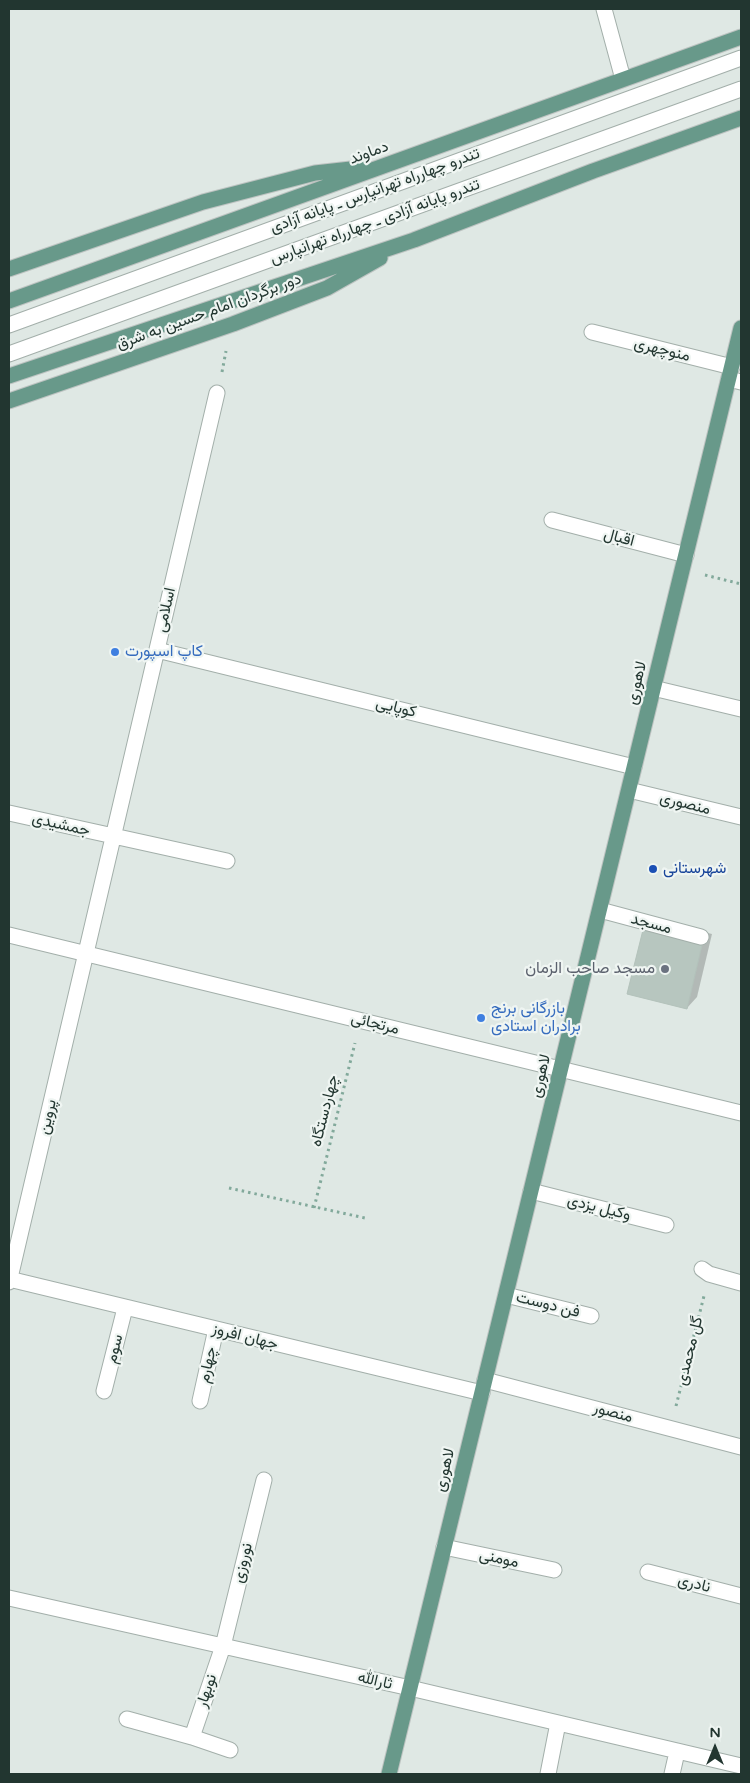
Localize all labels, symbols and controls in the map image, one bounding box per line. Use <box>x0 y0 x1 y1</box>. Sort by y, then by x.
street label: دماوند <box>347 137 391 169</box>
street label: تندرو چهارراه تهرانپارس ـ پایانه آزادی <box>268 144 482 238</box>
street label: تندرو پایانه آزادی ـ چهارراه تهرانپارس <box>268 175 482 269</box>
street label: دور برگردان امام حسین به شرق <box>114 270 304 354</box>
street label: منوچهری <box>632 334 692 366</box>
street label: اقبال <box>602 525 636 551</box>
street label: اسلامی <box>152 586 180 634</box>
place label: کاپ اسپورت <box>125 642 203 662</box>
marker: کاپ اسپورت <box>109 646 121 658</box>
street label: لاهوری <box>622 659 652 707</box>
street label: کوپایی <box>374 694 418 722</box>
street label: منصوری <box>658 788 712 820</box>
street label: جمشیدی <box>30 809 92 841</box>
place label: شهرستانی <box>663 859 726 879</box>
marker: شهرستانی <box>647 863 659 875</box>
street label: مسجد <box>628 909 674 939</box>
place label: مسجد صاحب الزمان <box>525 959 655 979</box>
marker: مسجد صاحب الزمان <box>659 963 671 975</box>
place label: بازرگانی برنج برادران استادی <box>491 999 581 1037</box>
street label: مرتجائی <box>349 1009 401 1039</box>
marker: بازرگانی برنج برادران استادی <box>475 1012 487 1024</box>
street label: لاهوری <box>526 1052 556 1100</box>
street label: چهاردستگاه <box>307 1073 343 1149</box>
street label: پروین <box>35 1097 61 1137</box>
street label: وکیل یزدی <box>565 1191 633 1225</box>
street label: فن دوست <box>514 1288 582 1322</box>
street label: گل محمدی <box>672 1315 708 1387</box>
street label: جهان افروز <box>210 1320 280 1354</box>
street label: سوم <box>102 1332 128 1366</box>
street label: چهارم <box>195 1345 221 1385</box>
street label: منصور <box>591 1399 635 1427</box>
street label: لاهوری <box>430 1446 460 1494</box>
street label: نوروزی <box>229 1541 257 1585</box>
street label: مومنی <box>477 1545 521 1573</box>
street label: نادری <box>676 1571 712 1597</box>
street label: ثارالله <box>356 1668 394 1694</box>
street label: نوبهار <box>192 1672 222 1710</box>
north arrow <box>690 1723 740 1773</box>
text: N <box>709 1724 721 1741</box>

